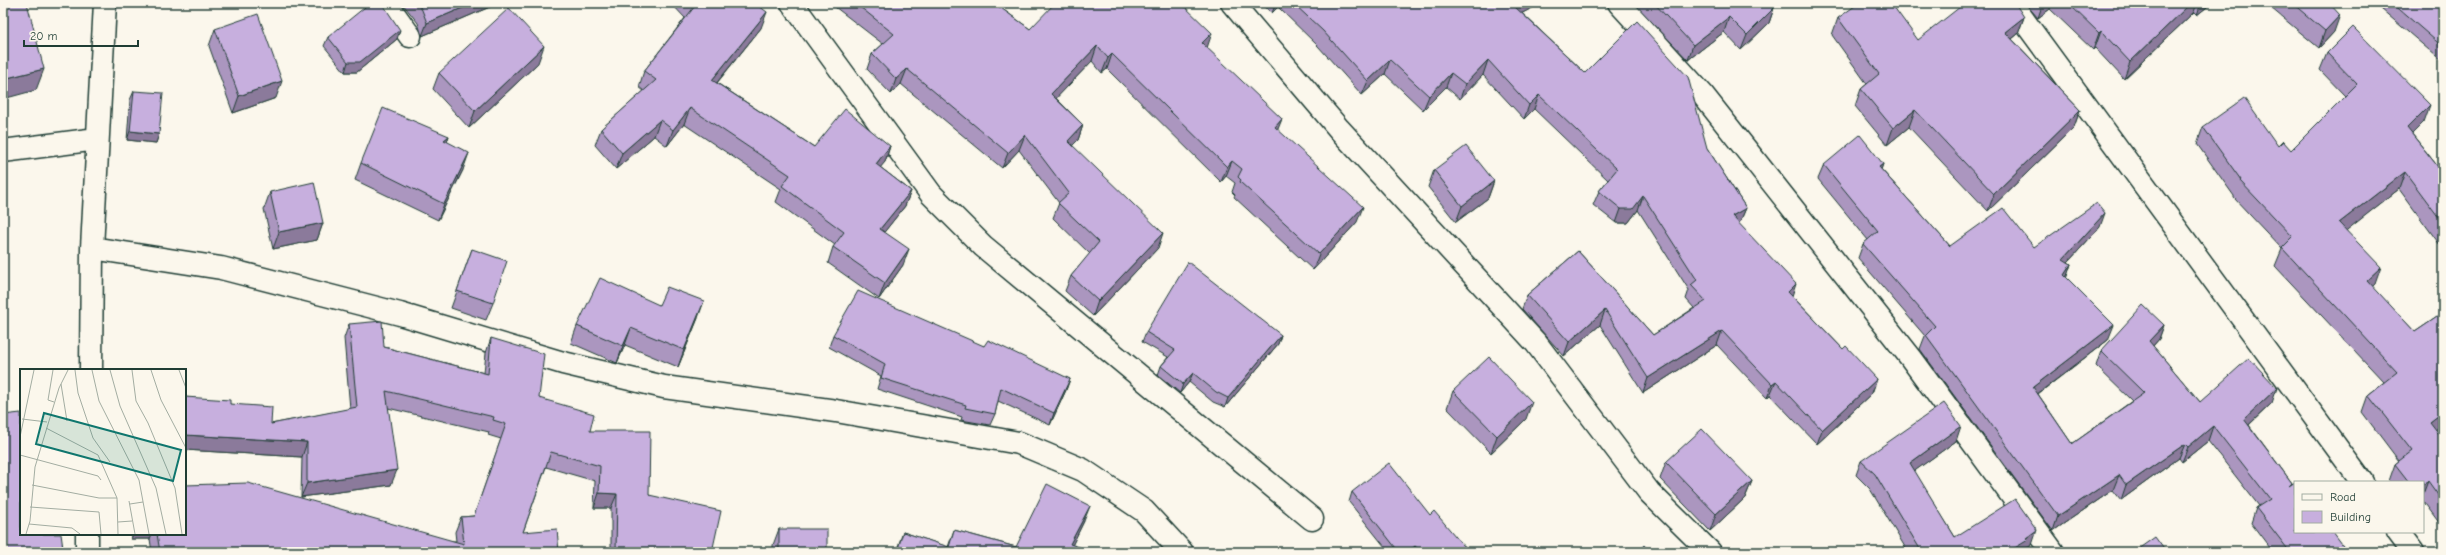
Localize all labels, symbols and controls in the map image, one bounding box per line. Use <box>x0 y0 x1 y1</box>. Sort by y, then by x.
scale bar <box>24 22 138 48</box>
text: 20 m <box>30 29 58 43</box>
inset map <box>20 369 186 535</box>
legend <box>2294 481 2424 533</box>
text: Road <box>2330 490 2356 504</box>
text: Building <box>2330 510 2371 524</box>

